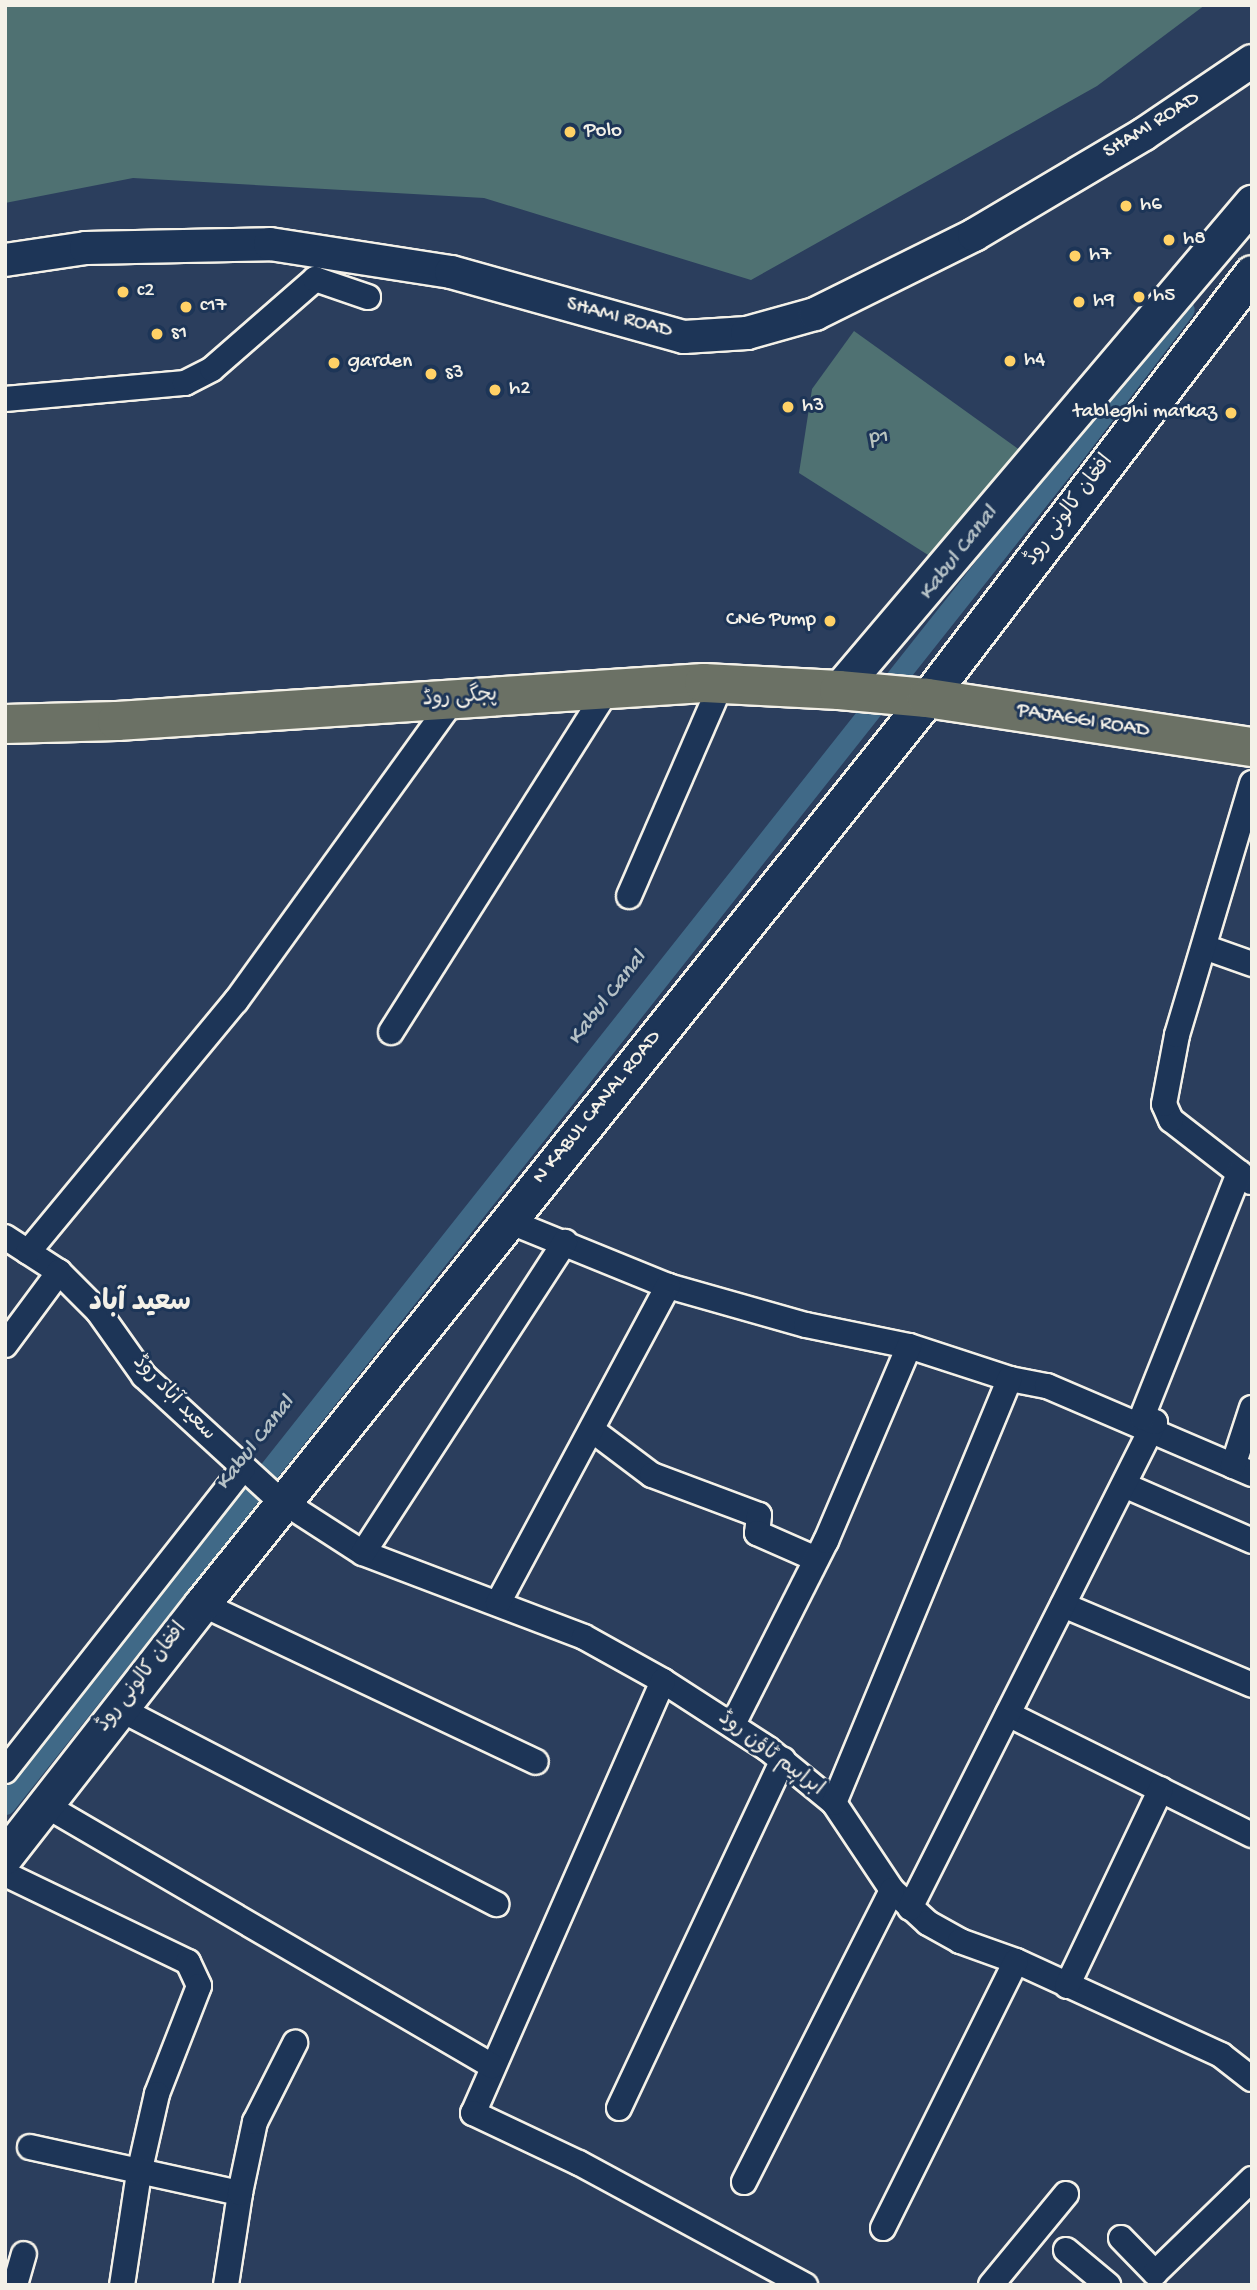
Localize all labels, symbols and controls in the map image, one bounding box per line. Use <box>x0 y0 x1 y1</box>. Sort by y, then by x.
street label: SHAMI ROAD <box>1099 87 1205 165</box>
place label: Polo <box>584 119 622 145</box>
marker: Polo <box>562 124 578 140</box>
place label: h6 <box>1140 193 1162 219</box>
marker: h6 <box>1118 198 1134 214</box>
place label: h8 <box>1183 227 1206 253</box>
marker: h8 <box>1161 232 1177 248</box>
place label: h7 <box>1089 243 1111 269</box>
marker: h7 <box>1067 248 1083 264</box>
place label: c2 <box>137 279 154 305</box>
marker: c2 <box>115 284 131 300</box>
place label: h5 <box>1153 284 1175 310</box>
place label: h9 <box>1093 289 1115 315</box>
marker: h5 <box>1131 289 1147 305</box>
street label: SHAMI ROAD <box>563 293 675 345</box>
place label: c17 <box>200 294 227 320</box>
marker: h9 <box>1071 294 1087 310</box>
marker: c17 <box>178 299 194 315</box>
place label: s1 <box>171 321 187 347</box>
marker: s1 <box>149 326 165 342</box>
place label: h4 <box>1024 348 1045 374</box>
place label: garden <box>348 350 412 376</box>
marker: h4 <box>1002 353 1018 369</box>
marker: garden <box>326 355 342 371</box>
place label: s3 <box>445 361 464 387</box>
marker: s3 <box>423 366 439 382</box>
place label: h2 <box>509 377 531 403</box>
marker: h2 <box>487 382 503 398</box>
place label: h3 <box>802 394 824 420</box>
marker: h3 <box>780 399 796 415</box>
place label: tableghi markaz <box>1073 400 1217 426</box>
marker: tableghi markaz <box>1223 405 1239 421</box>
park label: p1 <box>870 425 888 451</box>
street label: افغان کالونی روڈ <box>1020 450 1120 572</box>
water label: Kabul Canal <box>913 501 1005 607</box>
place label: CNG Pump <box>726 608 816 634</box>
marker: CNG Pump <box>822 613 838 629</box>
street label: پجگی روڈ <box>422 684 498 714</box>
street label: PAJAGGI ROAD <box>1015 699 1151 745</box>
water label: Kabul Canal <box>562 946 654 1052</box>
street label: N KABUL CANAL ROAD <box>528 1026 668 1190</box>
district label: سعید آباد <box>89 1287 191 1321</box>
street label: سعید آباد روڈ <box>126 1351 220 1447</box>
water label: Kabul Canal <box>210 1391 302 1497</box>
street label: افغان کالونی روڈ <box>92 1618 194 1738</box>
street label: ابراہیم ٹاؤن روڈ <box>712 1707 828 1803</box>

